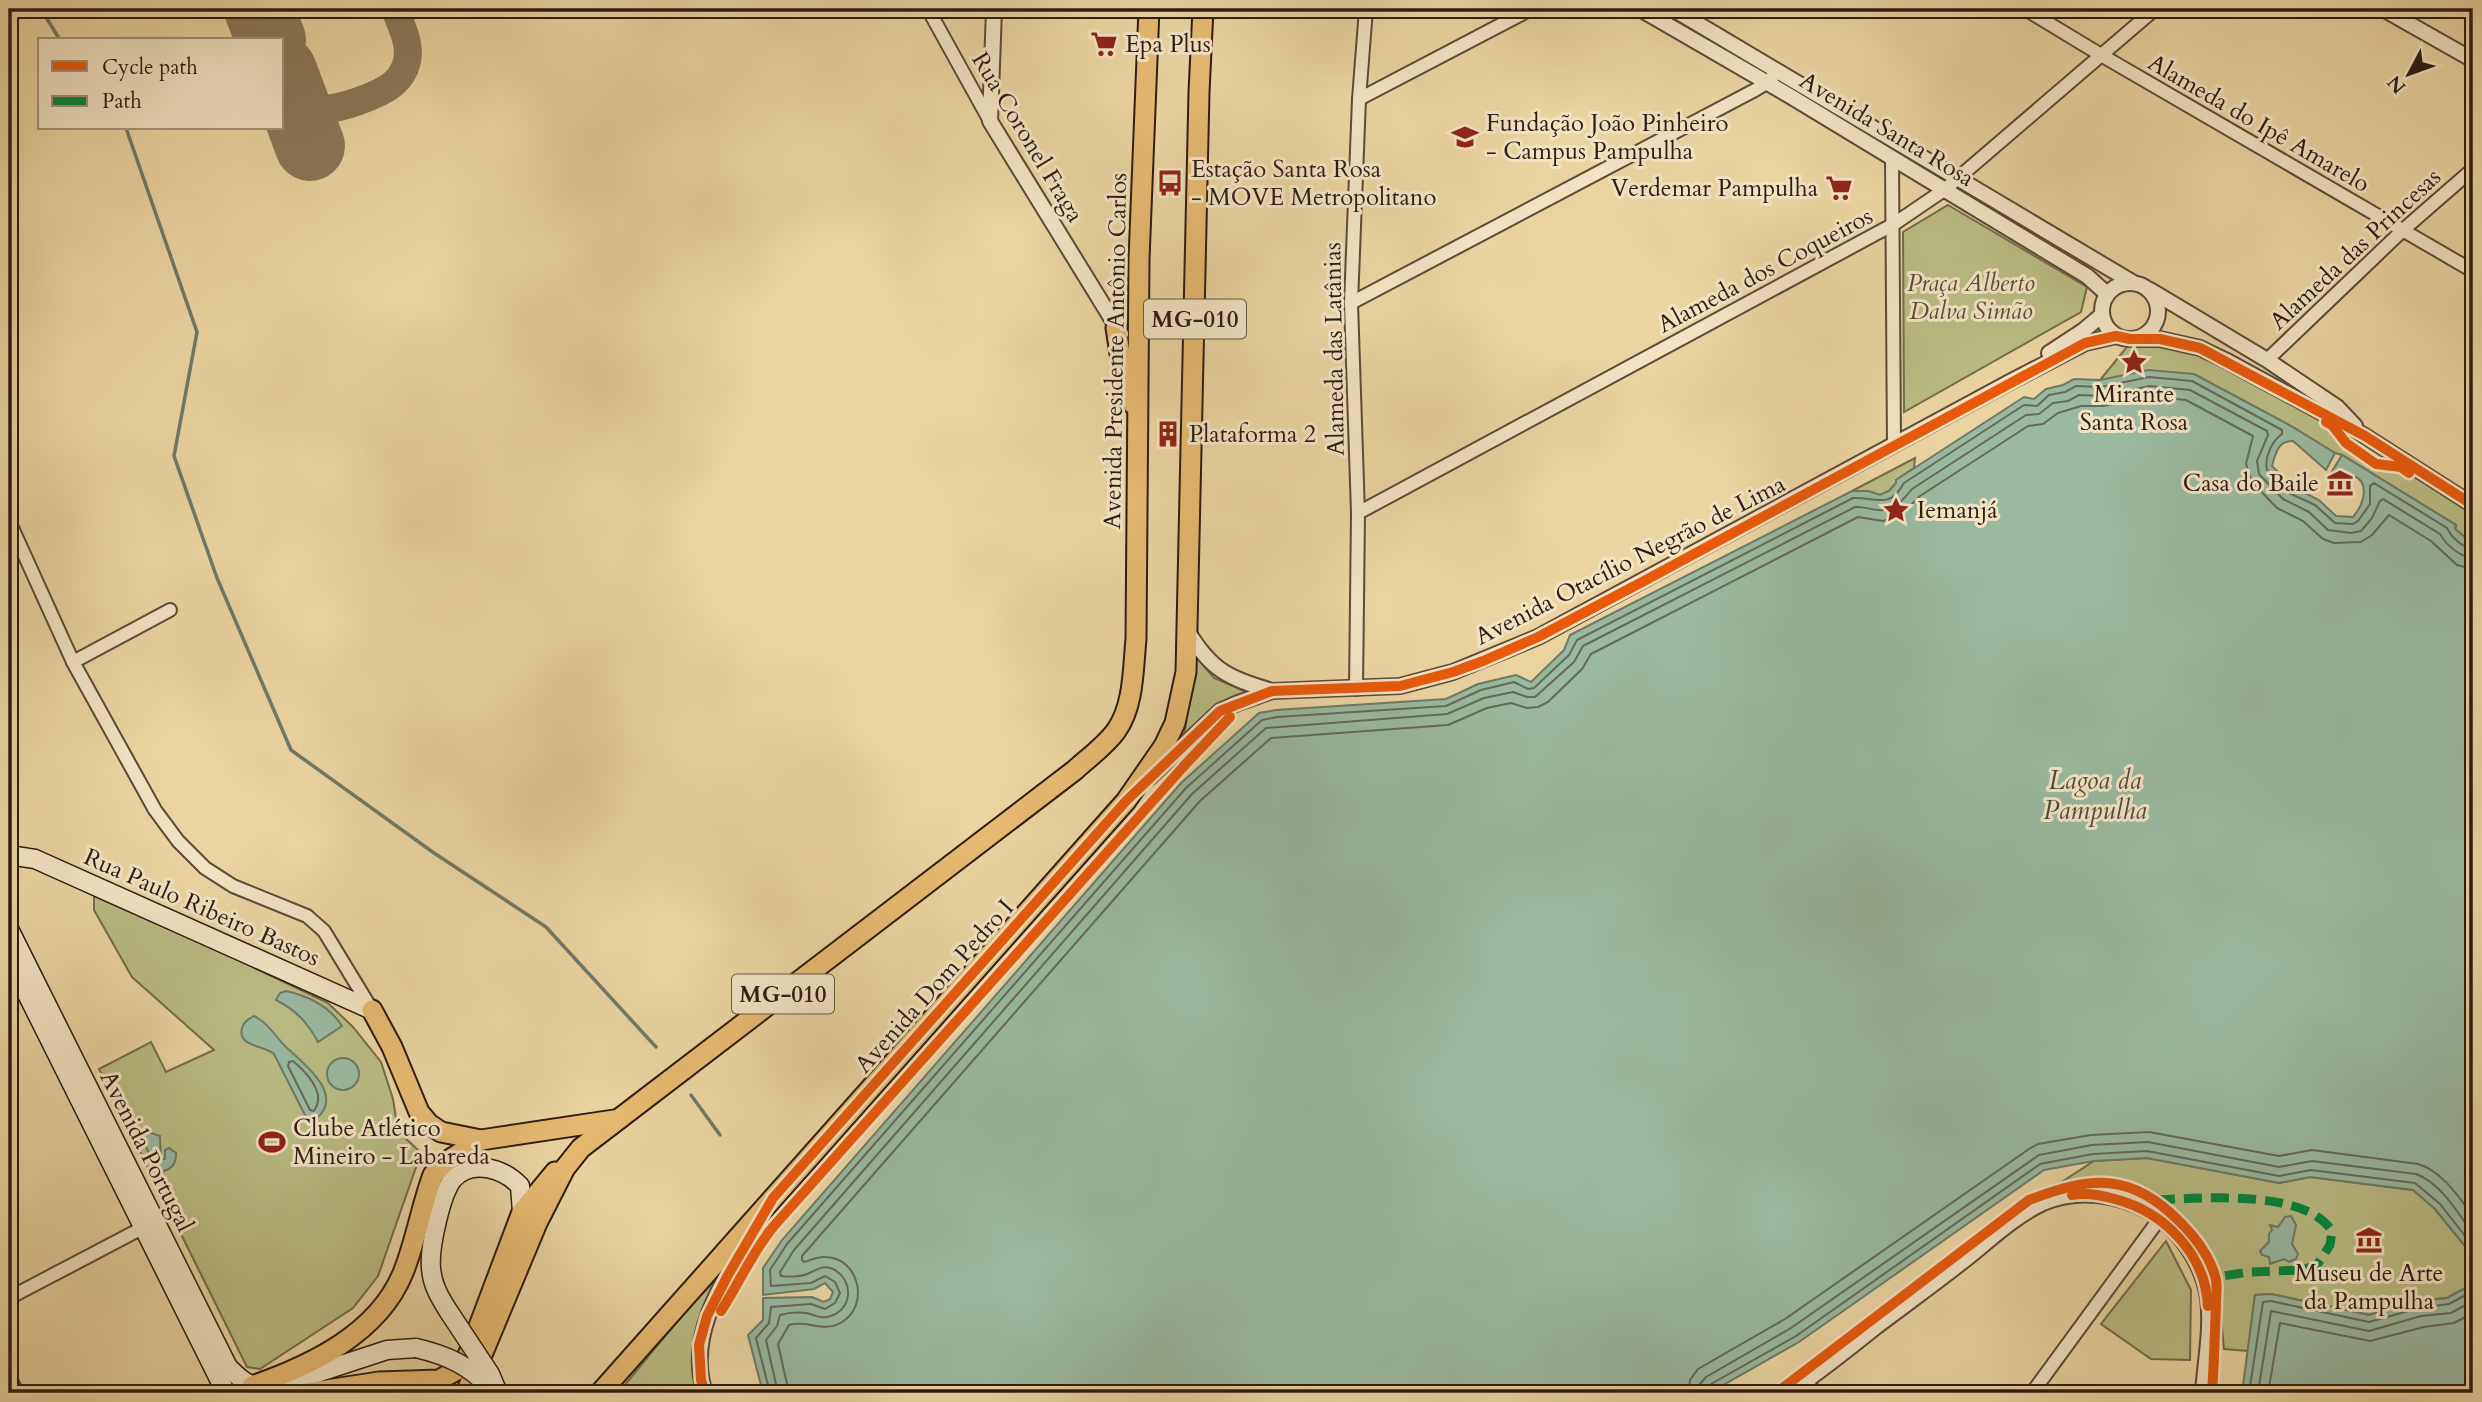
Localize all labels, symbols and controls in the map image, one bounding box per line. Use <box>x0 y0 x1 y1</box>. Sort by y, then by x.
place label: Epa Plus <box>1125 28 1211 61</box>
supermarket icon: Epa Plus <box>1089 29 1119 59</box>
legend <box>38 38 284 130</box>
north arrow <box>2374 38 2444 108</box>
street label: Rua Coronel Fraga <box>964 46 1092 229</box>
street label: Alameda do Ipê Amarelo <box>2142 46 2376 201</box>
text: Cycle path <box>102 53 198 82</box>
street label: Avenida Santa Rosa <box>1793 64 1981 195</box>
text: N <box>2381 69 2412 99</box>
text: Path <box>102 87 142 116</box>
place label: Fundação João Pinheiro - Campus Pampulha <box>1486 107 1729 168</box>
school or university icon: Fundação João Pinheiro - Campus Pampulha <box>1450 122 1480 152</box>
place label: Estação Santa Rosa - MOVE Metropolitano <box>1191 153 1436 214</box>
street label: Alameda das Princesas <box>2262 161 2448 338</box>
bus stop icon: Estação Santa Rosa - MOVE Metropolitano <box>1155 168 1185 198</box>
street label: Avenida Presidente Antônio Carlos <box>1096 172 1135 530</box>
place label: Verdemar Pampulha <box>1611 172 1819 205</box>
supermarket icon: Verdemar Pampulha <box>1824 173 1854 203</box>
street label: Alameda dos Coqueiros <box>1652 200 1879 341</box>
street label: Alameda das Latânias <box>1316 242 1353 456</box>
park label: Praça Alberto Dalva Simão <box>1907 267 2035 328</box>
road number: MG-010 <box>1144 300 1246 338</box>
place icon: Mirante Santa Rosa <box>2119 347 2149 377</box>
place label: Mirante Santa Rosa <box>2080 378 2189 439</box>
place label: Plataforma 2 <box>1189 418 1316 451</box>
building icon: Plataforma 2 <box>1153 419 1183 449</box>
street label: Avenida Otacílio Negrão de Lima <box>1469 467 1792 653</box>
place label: Casa do Baile <box>2183 467 2319 500</box>
museum icon: Casa do Baile <box>2325 468 2355 498</box>
place label: Iemanjá <box>1917 494 1998 527</box>
place icon: Iemanjá <box>1881 495 1911 525</box>
water label: Lagoa da Pampulha <box>2043 763 2147 828</box>
street label: Rua Paulo Ribeiro Bastos <box>78 840 325 974</box>
street label: Avenida Dom Pedro I <box>847 892 1021 1080</box>
road number: MG-010 <box>732 974 834 1014</box>
street label: Avenida Portugal <box>92 1065 201 1237</box>
place label: Clube Atlético Mineiro - Labareda <box>293 1112 491 1173</box>
sports icon: Clube Atlético Mineiro - Labareda <box>257 1127 287 1157</box>
museum icon: Museu de Arte da Pampulha <box>2354 1225 2384 1255</box>
place label: Museu de Arte da Pampulha <box>2295 1257 2443 1318</box>

